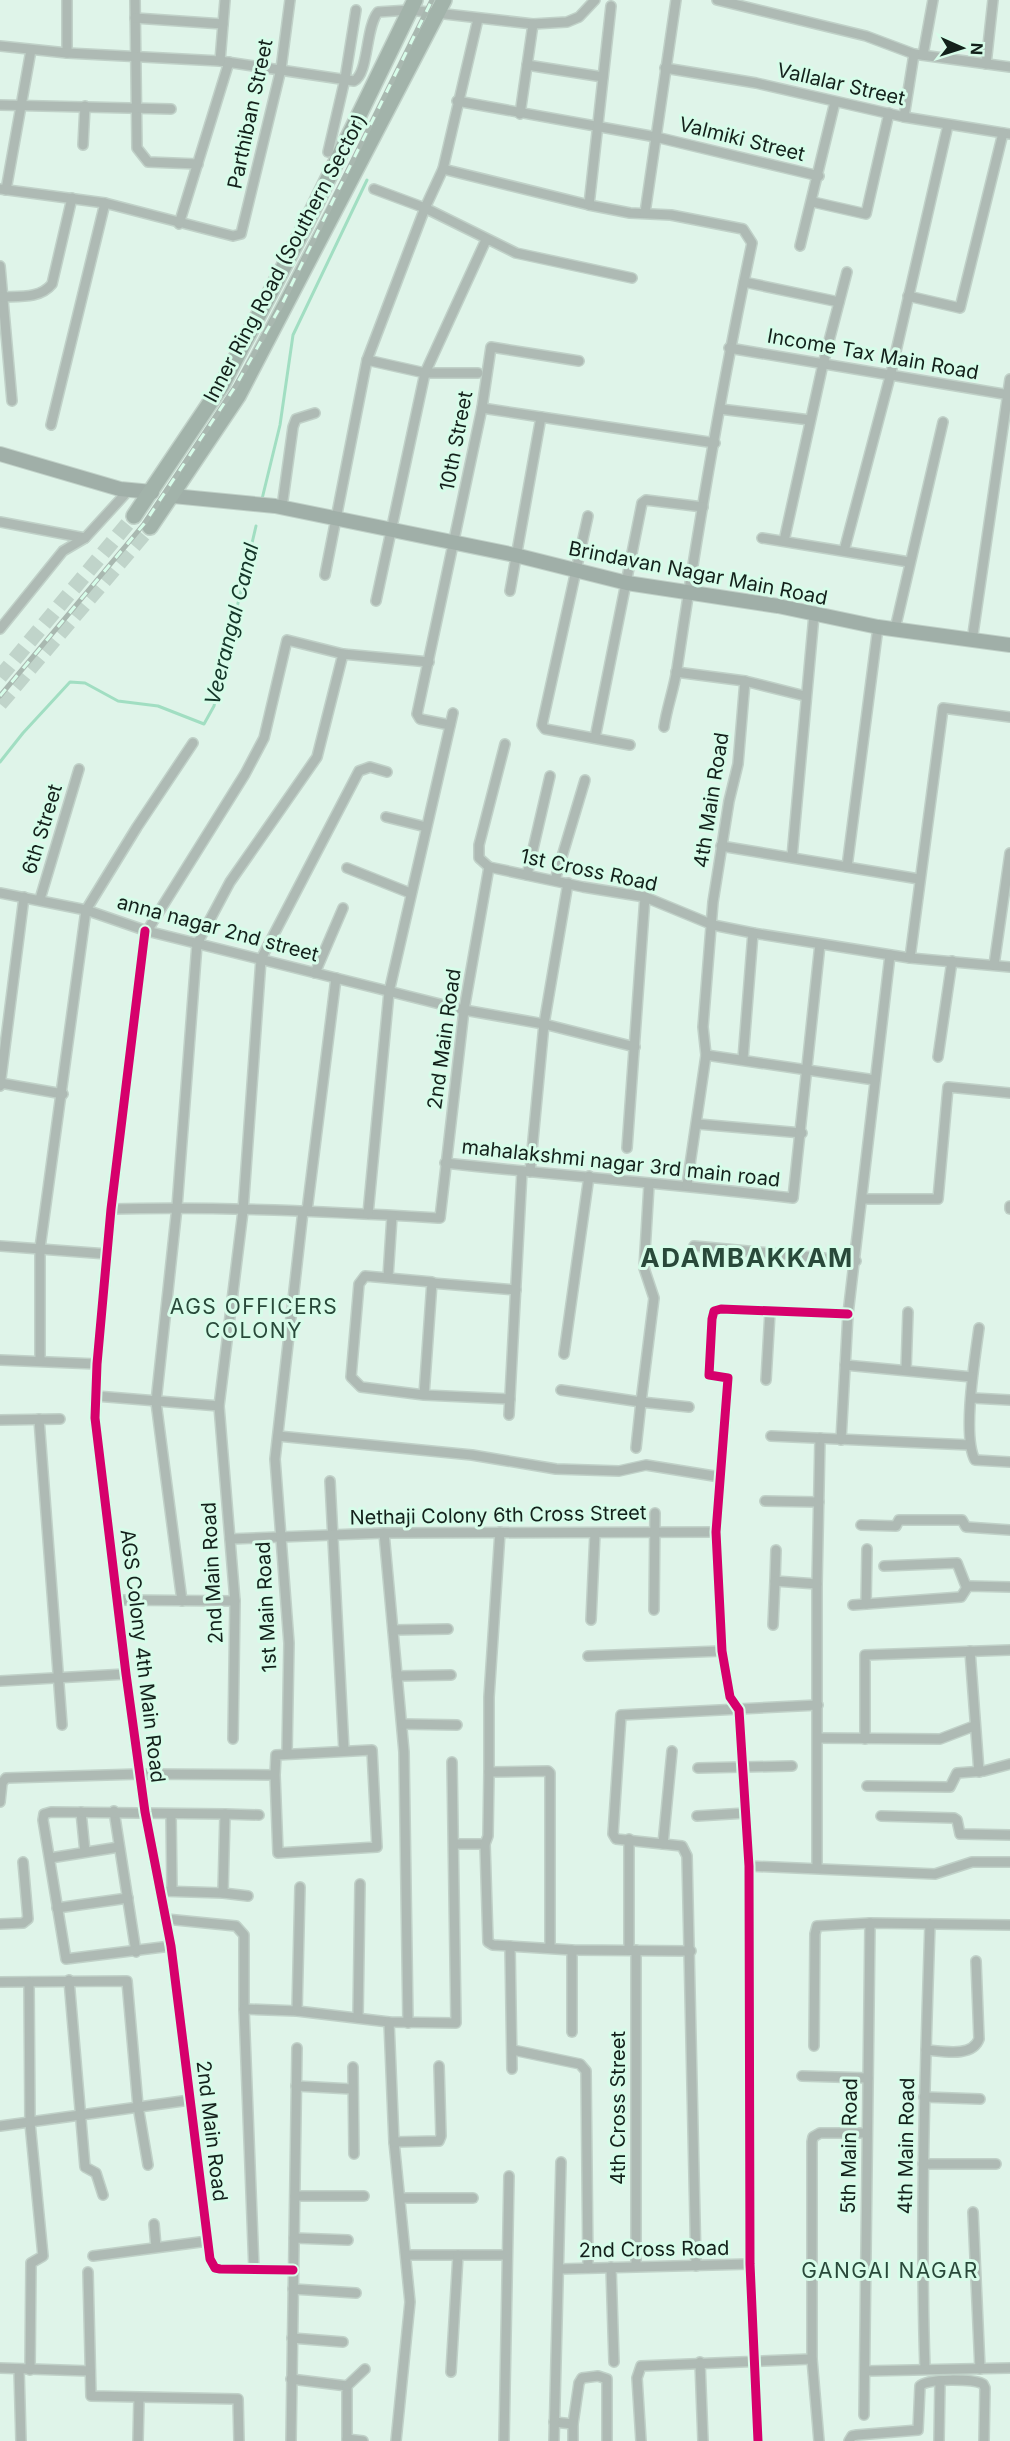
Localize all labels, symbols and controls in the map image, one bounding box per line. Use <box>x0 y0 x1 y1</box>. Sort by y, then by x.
north arrow <box>932 18 992 78</box>
street label: Parthiban Street <box>222 36 278 191</box>
text: N <box>967 42 987 55</box>
street label: Vallalar Street <box>775 58 908 110</box>
street label: Inner Ring Road (Southern Sector) <box>198 110 372 406</box>
street label: Valmiki Street <box>676 112 808 166</box>
street label: Income Tax Main Road <box>765 324 981 384</box>
street label: 10th Street <box>435 388 478 493</box>
street label: Brindavan Nagar Main Road <box>566 536 830 610</box>
water label: Veerangal Canal <box>199 540 264 707</box>
street label: 4th Main Road <box>688 731 734 869</box>
street label: 6th Street <box>17 781 67 877</box>
street label: 1st Cross Road <box>518 844 660 896</box>
street label: anna nagar 2nd street <box>115 890 322 967</box>
street label: 2nd Main Road <box>422 967 466 1111</box>
street label: mahalakshmi nagar 3rd main road <box>460 1134 782 1192</box>
district label: ADAMBAKKAM <box>640 1242 854 1273</box>
district label: AGS OFFICERS COLONY <box>170 1294 338 1343</box>
street label: Nethaji Colony 6th Cross Street <box>349 1500 647 1530</box>
street label: 2nd Main Road <box>196 1502 228 1644</box>
street label: AGS Colony 4th Main Road <box>116 1528 170 1784</box>
street label: 1st Main Road <box>251 1541 281 1673</box>
street label: 4th Cross Street <box>606 2031 630 2185</box>
street label: 2nd Main Road <box>191 2059 233 2203</box>
street label: 4th Main Road <box>893 2077 919 2215</box>
street label: 5th Main Road <box>836 2078 862 2214</box>
street label: 2nd Cross Road <box>578 2236 730 2262</box>
district label: GANGAI NAGAR <box>801 2258 979 2283</box>

